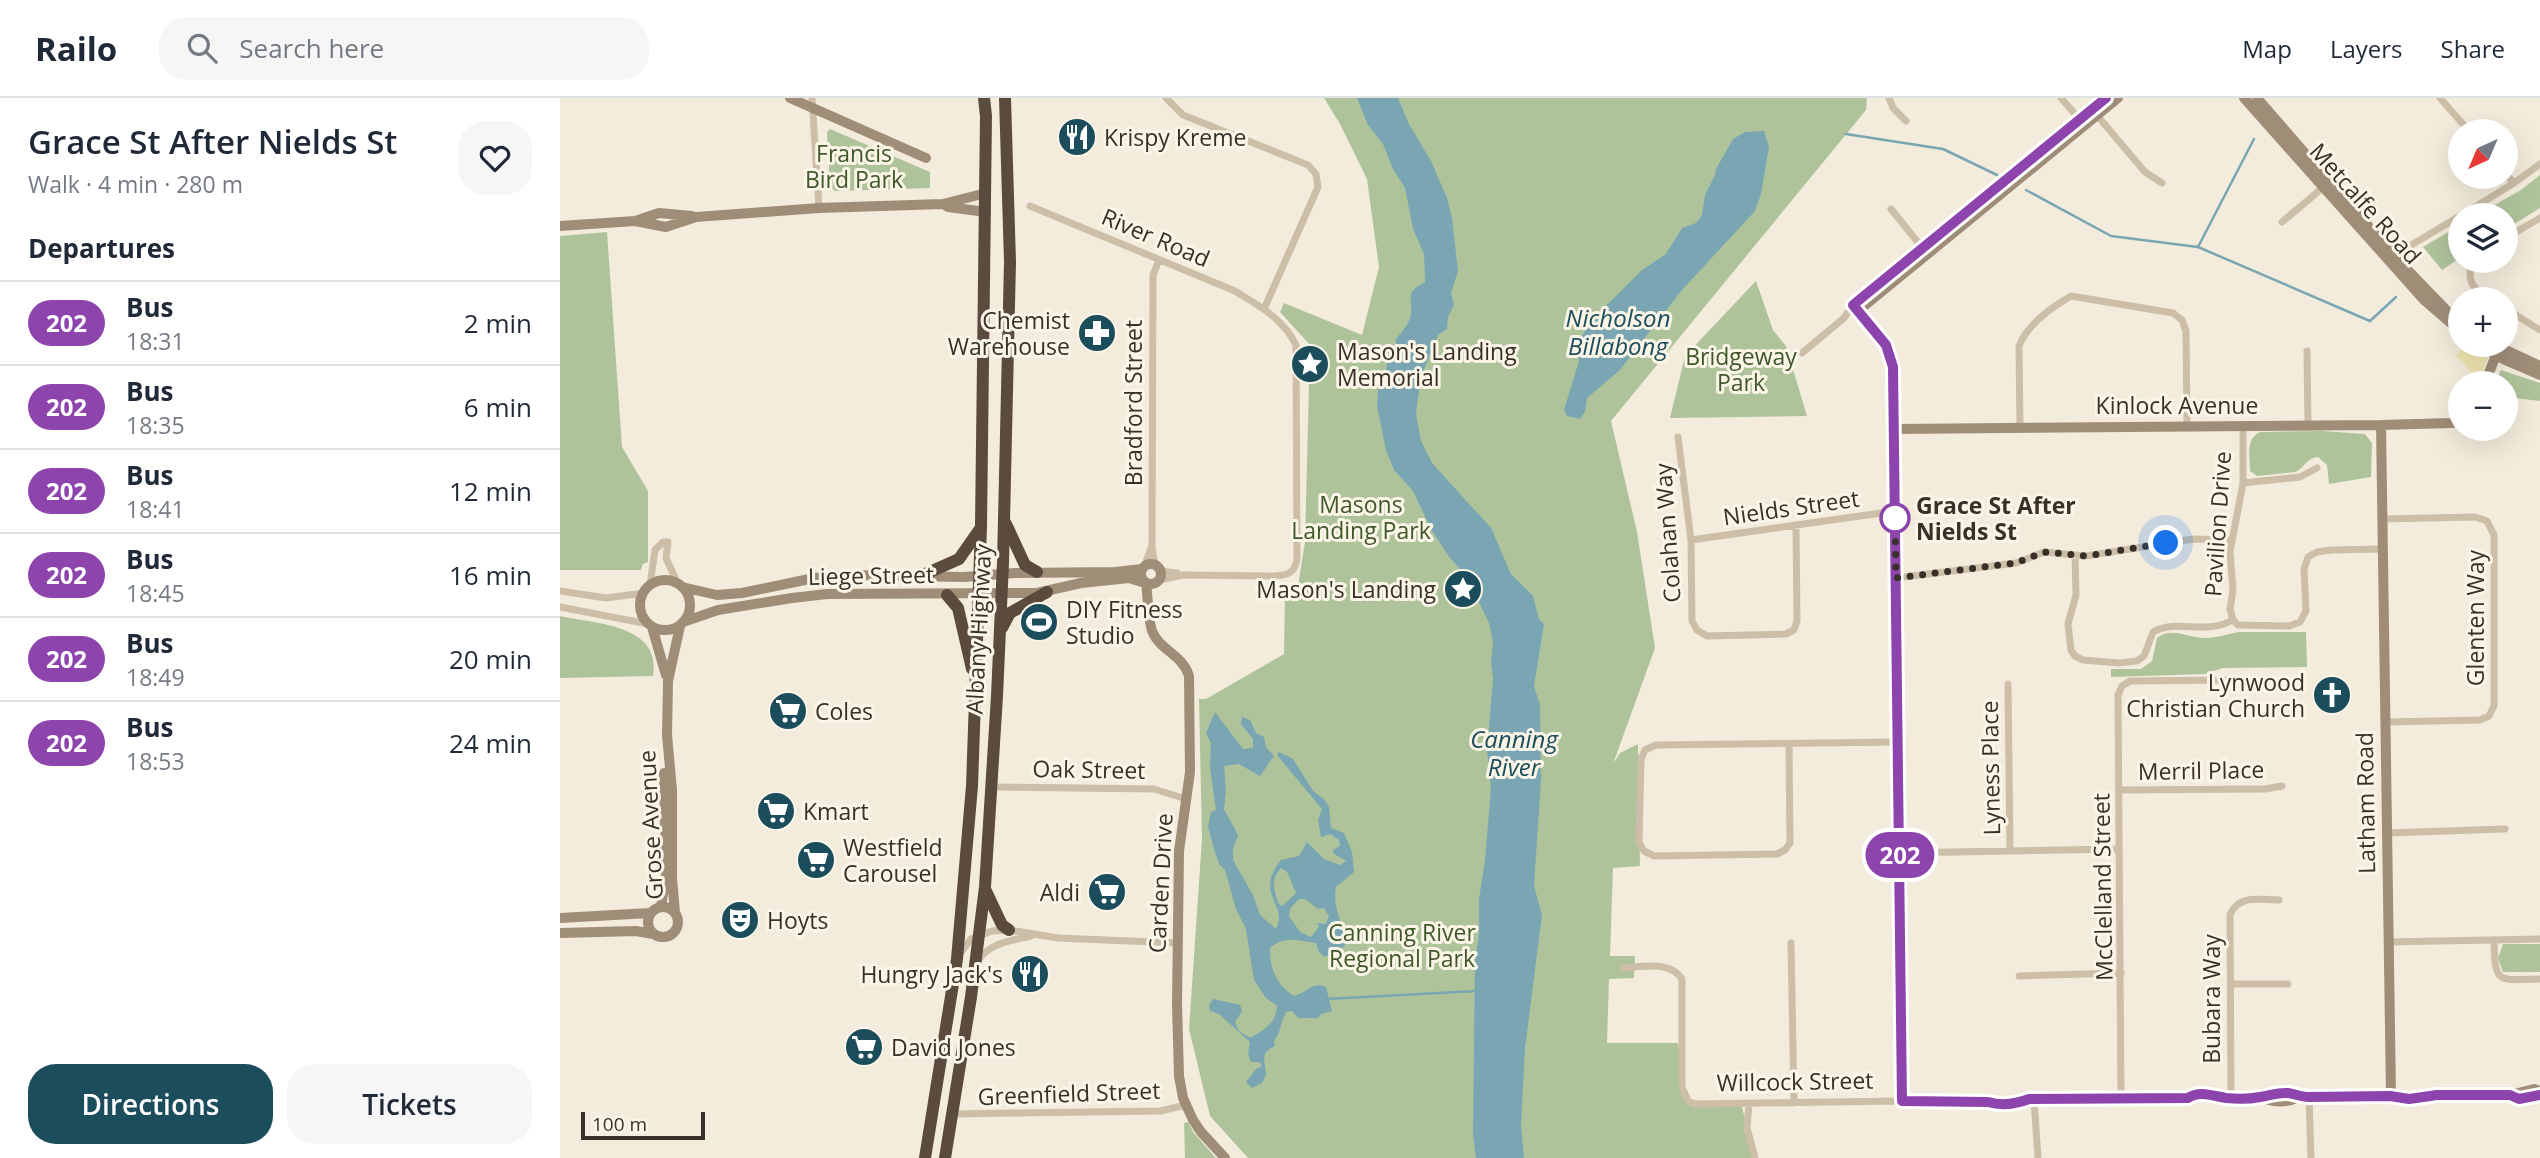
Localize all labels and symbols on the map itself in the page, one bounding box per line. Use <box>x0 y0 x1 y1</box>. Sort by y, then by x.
restaurant icon: Krispy Kreme <box>1056 116 1098 158</box>
north arrow <box>2448 119 2518 189</box>
place label: Krispy Kreme <box>1104 121 1246 153</box>
street label: Metcalfe Road <box>2303 135 2429 271</box>
park label: Francis Bird Park <box>805 137 903 195</box>
street label: River Road <box>1097 200 1215 274</box>
water label: Nicholson Billabong <box>1566 301 1670 362</box>
place label: Chemist Warehouse <box>948 304 1070 362</box>
pharmacy icon: Chemist Warehouse <box>1076 312 1118 354</box>
street label: Bradford Street <box>1117 320 1149 486</box>
place label: Mason's Landing Memorial <box>1337 335 1517 393</box>
park label: Bridgeway Park <box>1685 340 1797 398</box>
place icon: Mason's Landing Memorial <box>1289 343 1331 385</box>
street label: Kinlock Avenue <box>2096 389 2258 421</box>
street label: Pavilion Drive <box>2196 450 2238 598</box>
street label: Colahan Way <box>1646 462 1688 604</box>
street label: Nields Street <box>1721 482 1861 532</box>
park label: Masons Landing Park <box>1291 488 1431 546</box>
place label: Grace St After Nields St <box>1916 489 2076 547</box>
marker: Grace St After Nields St <box>1880 503 1910 533</box>
your location <box>2148 525 2183 560</box>
street label: Albany Highway <box>958 543 998 715</box>
street label: Glenten Way <box>2459 549 2491 686</box>
street label: Liege Street <box>808 558 934 592</box>
place icon: Mason's Landing <box>1442 568 1484 610</box>
place label: Mason's Landing <box>1256 573 1437 605</box>
place label: DIY Fitness Studio <box>1066 593 1183 651</box>
sports icon: DIY Fitness Studio <box>1018 601 1060 643</box>
place label: Lynwood Christian Church <box>2126 666 2305 724</box>
church icon: Lynwood Christian Church <box>2311 674 2353 716</box>
supermarket icon: Coles <box>767 690 809 732</box>
place label: Coles <box>815 695 873 727</box>
street label: Lyness Place <box>1973 700 2007 836</box>
water label: Canning River <box>1470 722 1559 783</box>
street label: Latham Road <box>2348 732 2382 874</box>
street label: Grose Avenue <box>630 749 670 901</box>
street label: Oak Street <box>1032 752 1146 786</box>
street label: Merril Place <box>2138 753 2264 787</box>
supermarket icon: Kmart <box>755 790 797 832</box>
street label: McClelland Street <box>2084 793 2120 981</box>
place label: Kmart <box>803 795 869 827</box>
street label: Carden Drive <box>1140 812 1180 954</box>
place label: Westfield Carousel <box>843 831 943 889</box>
line badge: 202 <box>1860 832 1940 878</box>
supermarket icon: Westfield Carousel <box>795 839 837 881</box>
supermarket icon: Aldi <box>1086 871 1128 913</box>
place label: Aldi <box>1040 876 1080 908</box>
theatre icon: Hoyts <box>719 899 761 941</box>
place label: Hoyts <box>767 904 828 936</box>
park label: Canning River Regional Park <box>1328 916 1476 974</box>
street label: Bubara Way <box>2195 934 2227 1064</box>
restaurant icon: Hungry Jack's <box>1009 953 1051 995</box>
place label: Hungry Jack's <box>860 958 1003 990</box>
supermarket icon: David Jones <box>843 1026 885 1068</box>
place label: David Jones <box>891 1031 1016 1063</box>
street label: Willcock Street <box>1716 1064 1874 1098</box>
street label: Greenfield Street <box>977 1074 1161 1112</box>
scale bar <box>581 1109 705 1141</box>

